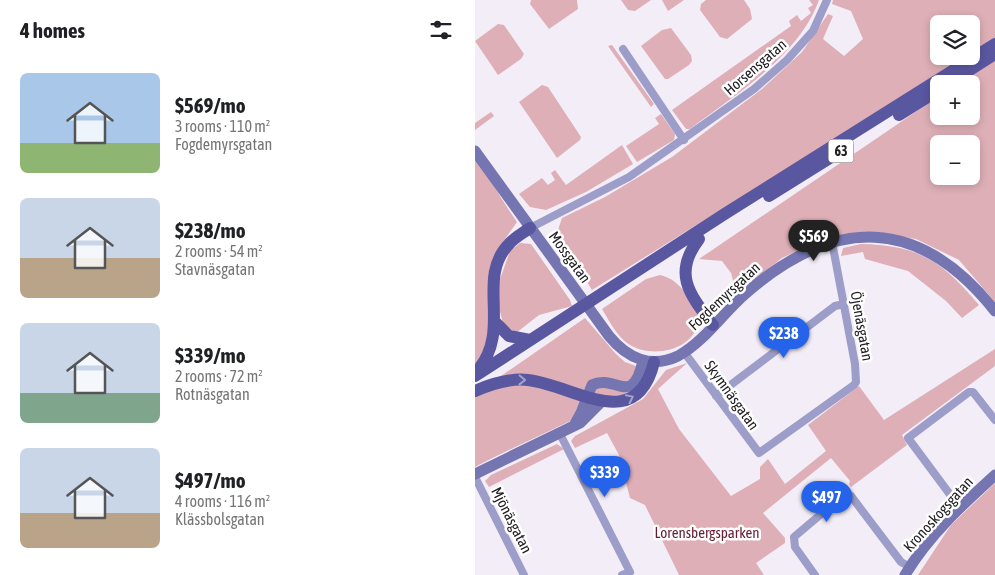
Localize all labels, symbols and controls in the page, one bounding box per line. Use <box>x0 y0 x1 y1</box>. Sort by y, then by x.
map controls <box>930 15 980 185</box>
button: layers <box>930 15 980 65</box>
icon: filters <box>427 16 455 44</box>
text: 4 homes <box>20 18 85 42</box>
street label: Horsensgatan <box>721 35 789 99</box>
button: + <box>930 75 980 125</box>
icon: home <box>60 93 120 153</box>
text: $569/mo <box>175 93 246 117</box>
text: 3 rooms · 110 m² <box>175 117 270 135</box>
text: Fogdemyrsgatan <box>175 135 272 153</box>
button: − <box>930 135 980 185</box>
road number: 63 <box>829 140 853 162</box>
icon: home <box>60 218 120 278</box>
text: $238/mo <box>175 218 246 242</box>
pin: $569 <box>784 220 844 262</box>
text: $569 <box>799 227 829 245</box>
street label: Mossgatan <box>546 228 594 286</box>
text: 2 rooms · 54 m² <box>175 242 263 260</box>
street label: Fogdemyrsgatan <box>685 259 763 333</box>
text: Stavnäsgatan <box>175 260 255 278</box>
street label: Öjenäsgatan <box>848 290 876 362</box>
pin: $238 <box>754 316 814 359</box>
text: $238 <box>769 324 799 342</box>
icon: home <box>60 343 120 403</box>
text: $339/mo <box>175 343 246 367</box>
street label: Skymnäsgatan <box>701 357 763 433</box>
text: 2 rooms · 72 m² <box>175 367 263 385</box>
one-way arrow <box>518 375 526 385</box>
text: Rotnäsgatan <box>175 385 250 403</box>
one-way arrow <box>624 394 633 404</box>
pin: $339 <box>575 456 635 498</box>
text: $339 <box>590 463 620 481</box>
icon: home <box>60 468 120 528</box>
text: $497/mo <box>175 468 246 492</box>
street label: Kronoskogsgatan <box>900 473 976 555</box>
pin: $497 <box>797 480 857 523</box>
street label: Mjönäsgatan <box>488 484 536 556</box>
text: $497 <box>812 488 842 506</box>
text: 4 rooms · 116 m² <box>175 492 270 510</box>
text: Klässbolsgatan <box>175 510 265 528</box>
park label: Lorensbergsparken <box>654 524 760 541</box>

